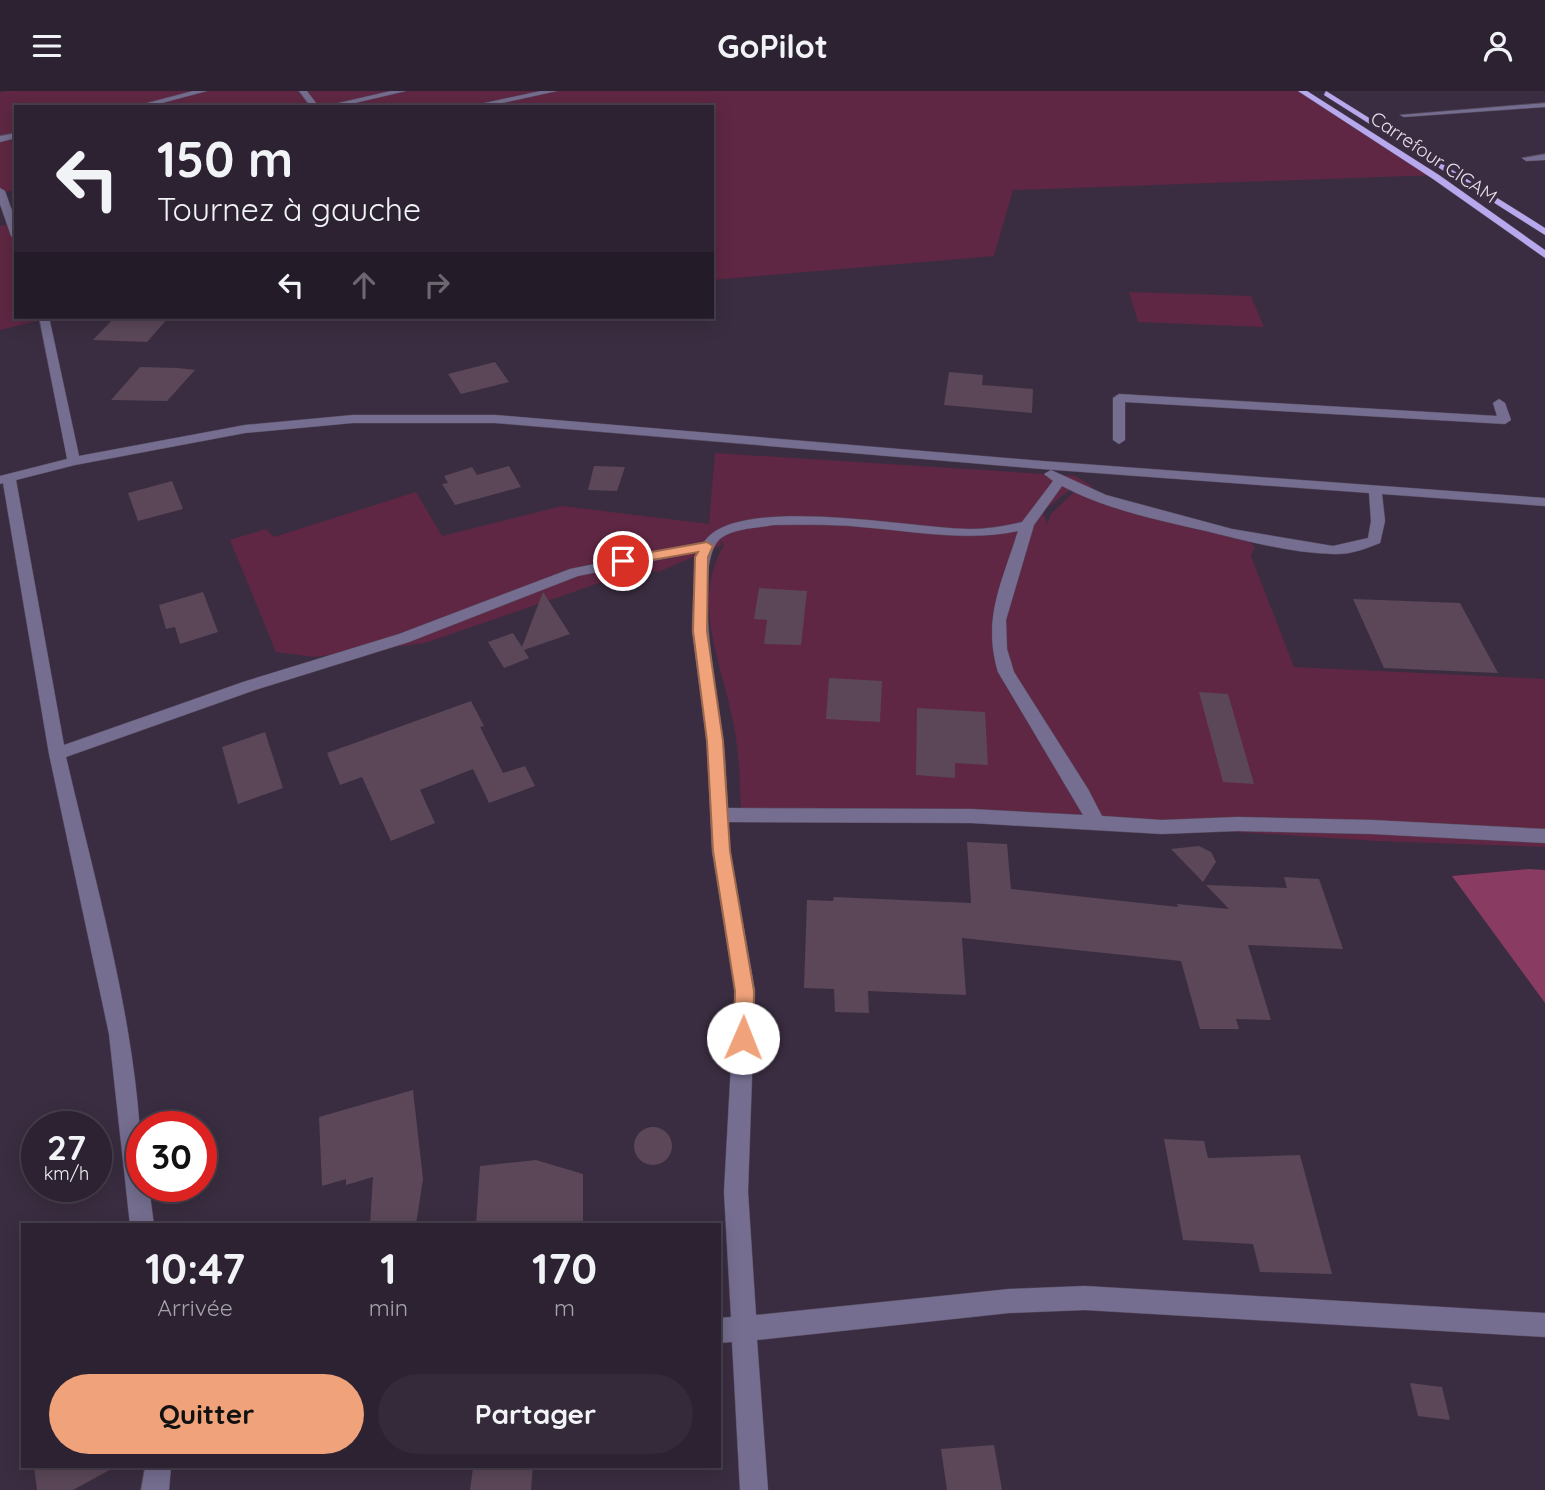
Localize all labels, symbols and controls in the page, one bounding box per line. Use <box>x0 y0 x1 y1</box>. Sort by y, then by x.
text: GoPilot <box>717 26 828 66</box>
icon: menu <box>28 27 66 65</box>
icon: person <box>1479 27 1517 65</box>
street label: Carrefour CICAM <box>1366 106 1502 208</box>
text: 150 m <box>157 128 293 189</box>
icon: left <box>42 133 133 224</box>
text: Tournez à gauche <box>157 189 421 229</box>
icon: left <box>272 266 310 304</box>
icon: ahead <box>345 266 383 304</box>
icon: right <box>418 266 456 304</box>
pin <box>593 531 653 591</box>
icon: arrive <box>604 542 642 580</box>
position arrow <box>706 1001 780 1075</box>
speed limit sign: 30 <box>126 1111 217 1202</box>
text: 27 <box>47 1125 86 1169</box>
text: km/h <box>44 1162 89 1185</box>
text: 10:47 <box>145 1242 245 1295</box>
text: 1 <box>380 1242 397 1295</box>
text: 170 <box>532 1242 597 1295</box>
text: Arrivée <box>157 1293 233 1322</box>
text: min <box>369 1293 408 1322</box>
text: m <box>554 1293 575 1322</box>
button: Quitter <box>49 1374 364 1454</box>
button: Partager <box>378 1374 693 1454</box>

